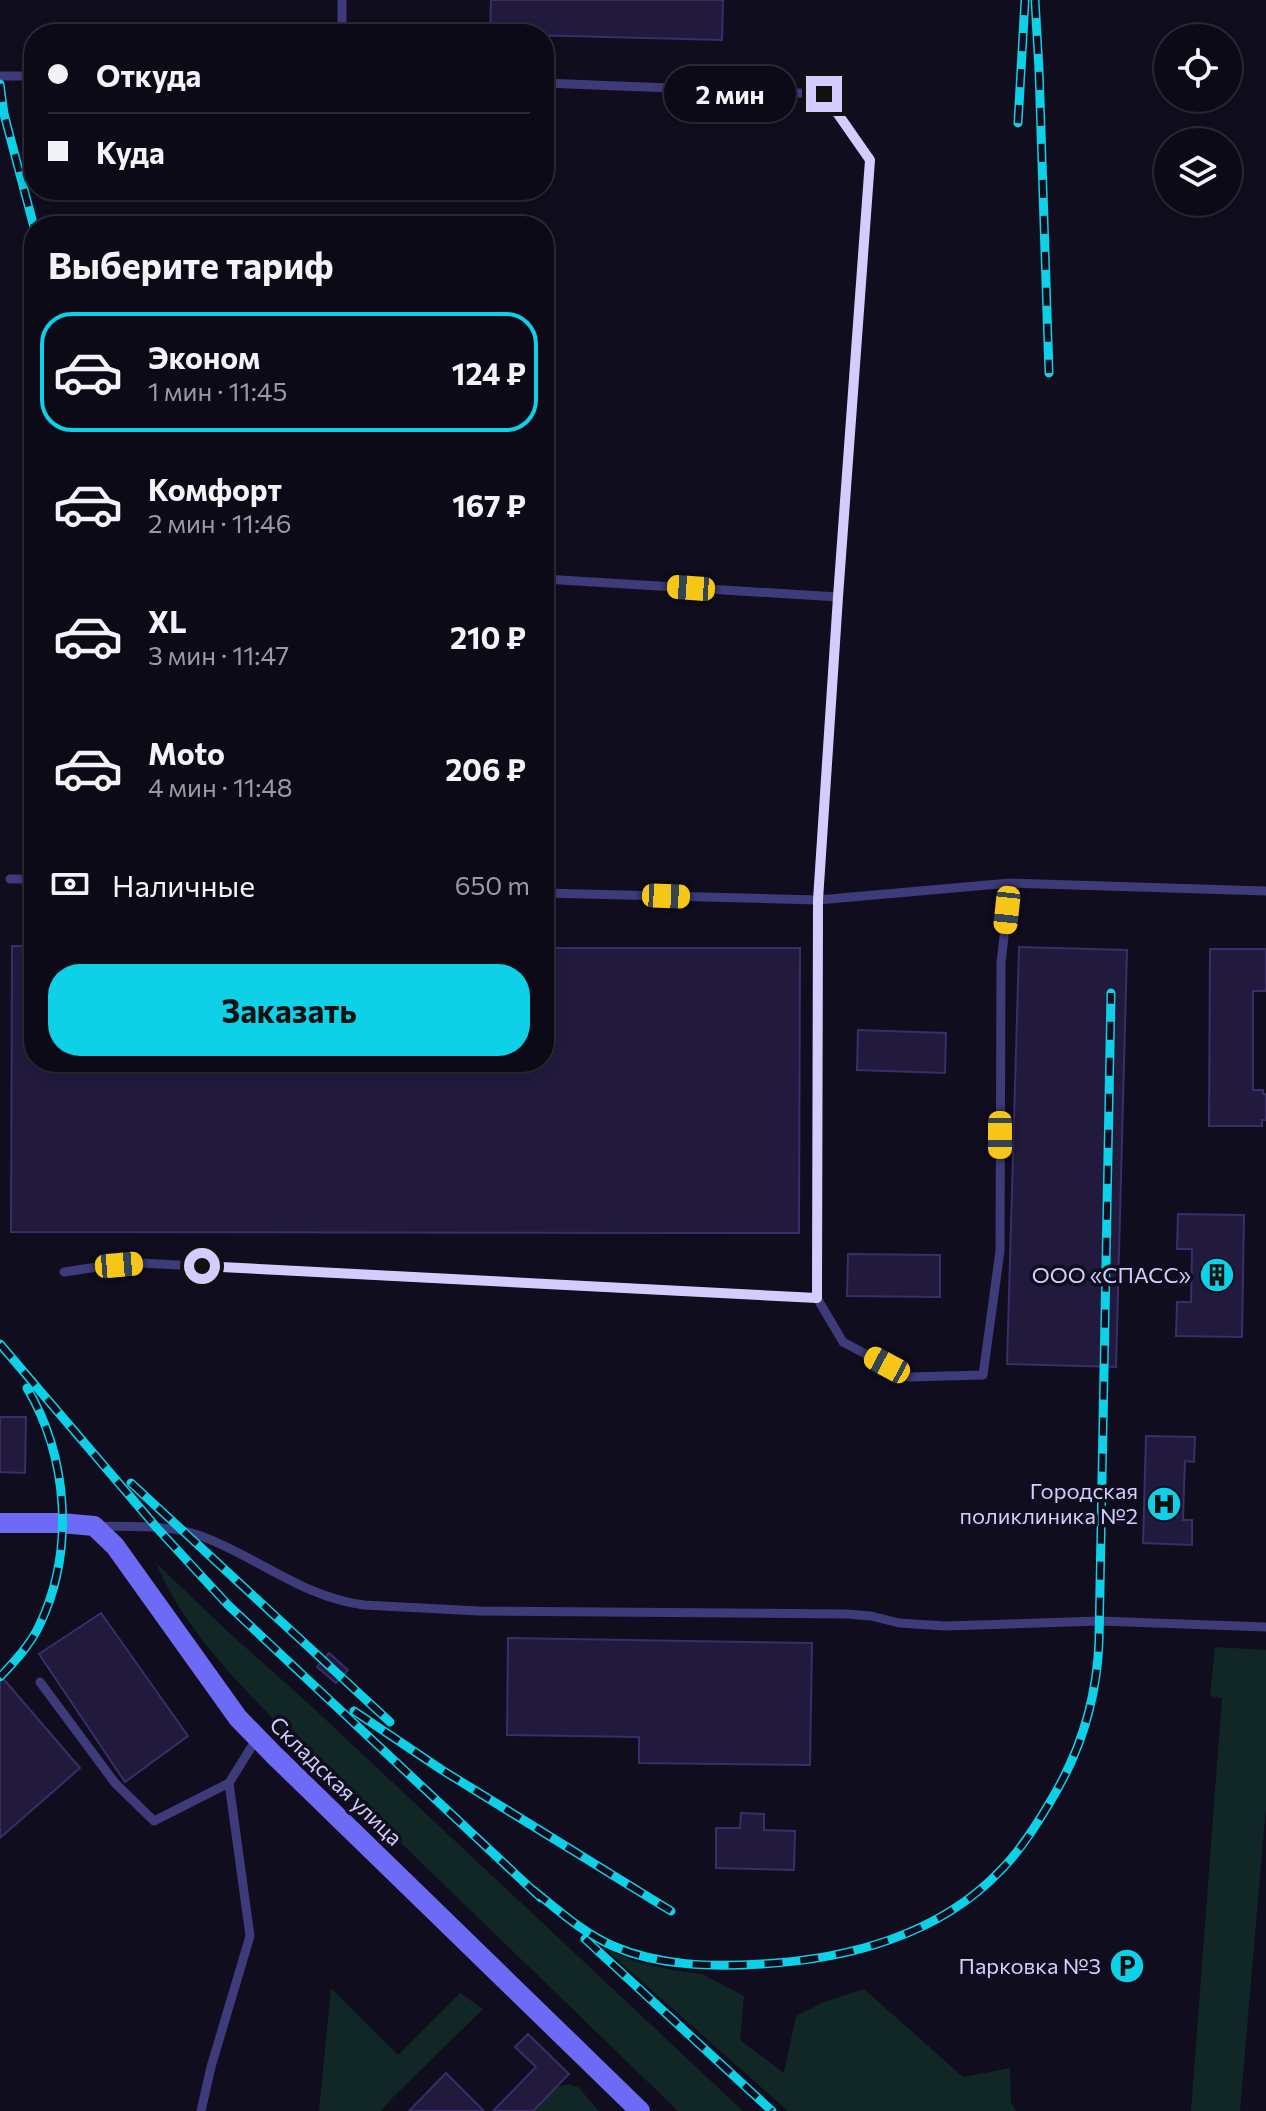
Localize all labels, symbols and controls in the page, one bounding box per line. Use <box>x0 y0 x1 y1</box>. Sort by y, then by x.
map controls <box>1154 24 1242 216</box>
button: locate <box>1154 24 1242 112</box>
text: Откуда <box>96 56 201 93</box>
callout: 2 мин <box>664 66 796 122</box>
route end <box>806 76 842 112</box>
text: 2 мин <box>695 78 765 109</box>
button: layers <box>1154 128 1242 216</box>
text: Куда <box>96 133 165 170</box>
text: Выберите тариф <box>48 242 333 286</box>
icon: car <box>52 336 124 408</box>
text: Эконом <box>148 338 260 375</box>
text: 124 ₽ <box>452 354 526 391</box>
text: 1 мин · 11:45 <box>148 375 287 406</box>
icon: car <box>52 468 124 540</box>
text: Комфорт <box>148 470 282 507</box>
text: 167 ₽ <box>452 486 526 523</box>
text: 2 мин · 11:46 <box>148 507 291 538</box>
car <box>666 574 716 602</box>
icon: car <box>52 600 124 672</box>
text: XL <box>148 602 187 639</box>
text: 210 ₽ <box>450 618 526 655</box>
text: 3 мин · 11:47 <box>148 639 289 670</box>
icon: car <box>52 732 124 804</box>
text: Moto <box>148 734 225 771</box>
text: 206 ₽ <box>445 750 526 787</box>
text: 4 мин · 11:48 <box>148 771 293 802</box>
icon: cash <box>48 862 92 906</box>
text: Наличные <box>112 866 255 903</box>
text: 650 m <box>455 869 530 900</box>
car <box>642 883 690 909</box>
car <box>993 885 1021 935</box>
button: Заказать <box>48 964 530 1056</box>
car <box>988 1111 1012 1159</box>
route start <box>184 1248 220 1284</box>
car <box>94 1251 144 1279</box>
building icon: ООО «СПАСС» <box>1198 1256 1236 1294</box>
place label: ООО «СПАСС» <box>1032 1261 1191 1288</box>
car <box>860 1343 914 1387</box>
place label: Городская поликлиника №2 <box>960 1477 1138 1529</box>
hospital icon: Городская поликлиника №2 <box>1145 1485 1183 1523</box>
street label: Складская улица <box>264 1711 408 1851</box>
parking icon: Парковка №3 <box>1108 1947 1146 1985</box>
place label: Парковка №3 <box>959 1952 1101 1979</box>

